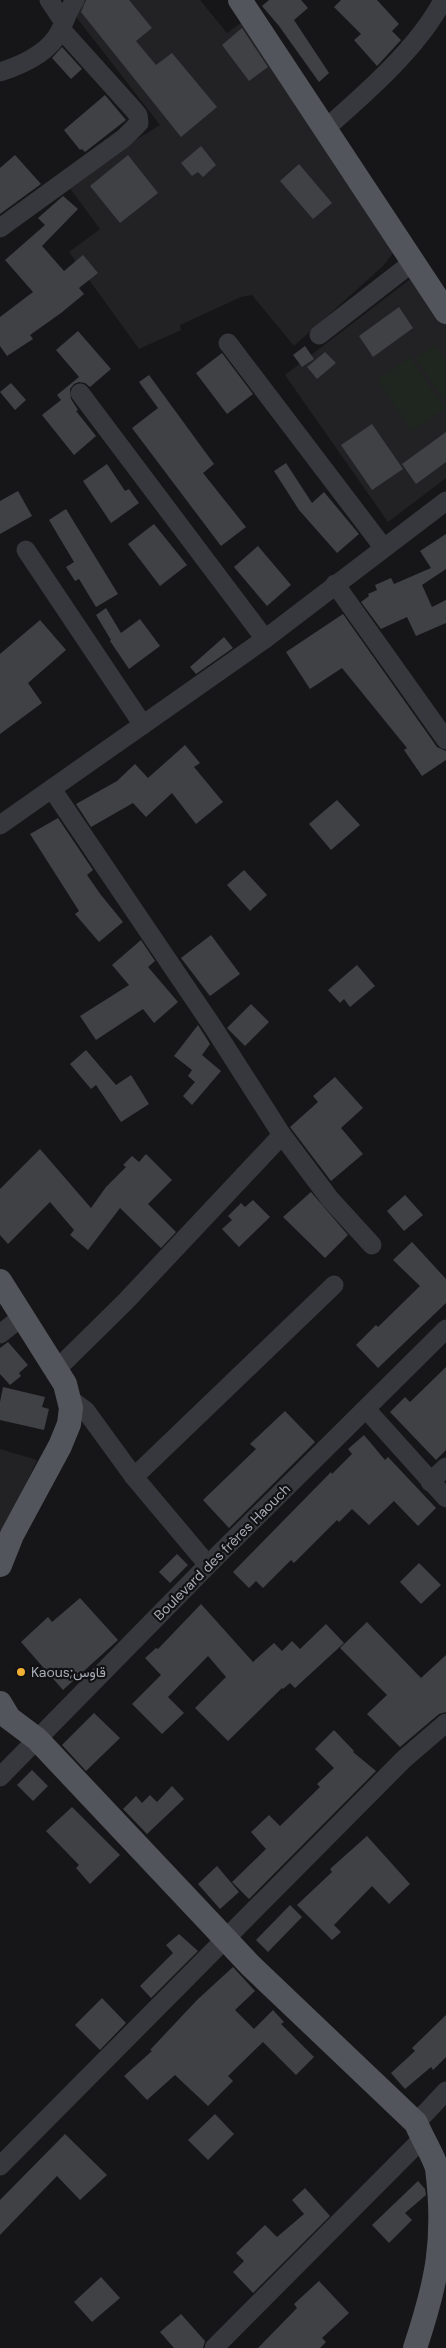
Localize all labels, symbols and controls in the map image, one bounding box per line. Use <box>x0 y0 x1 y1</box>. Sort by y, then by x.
street label: Boulevard des frères Haouch <box>150 1480 294 1624</box>
place label: Kaous;قاوس <box>31 1663 106 1681</box>
marker: Kaous;قاوس <box>15 1666 27 1678</box>

